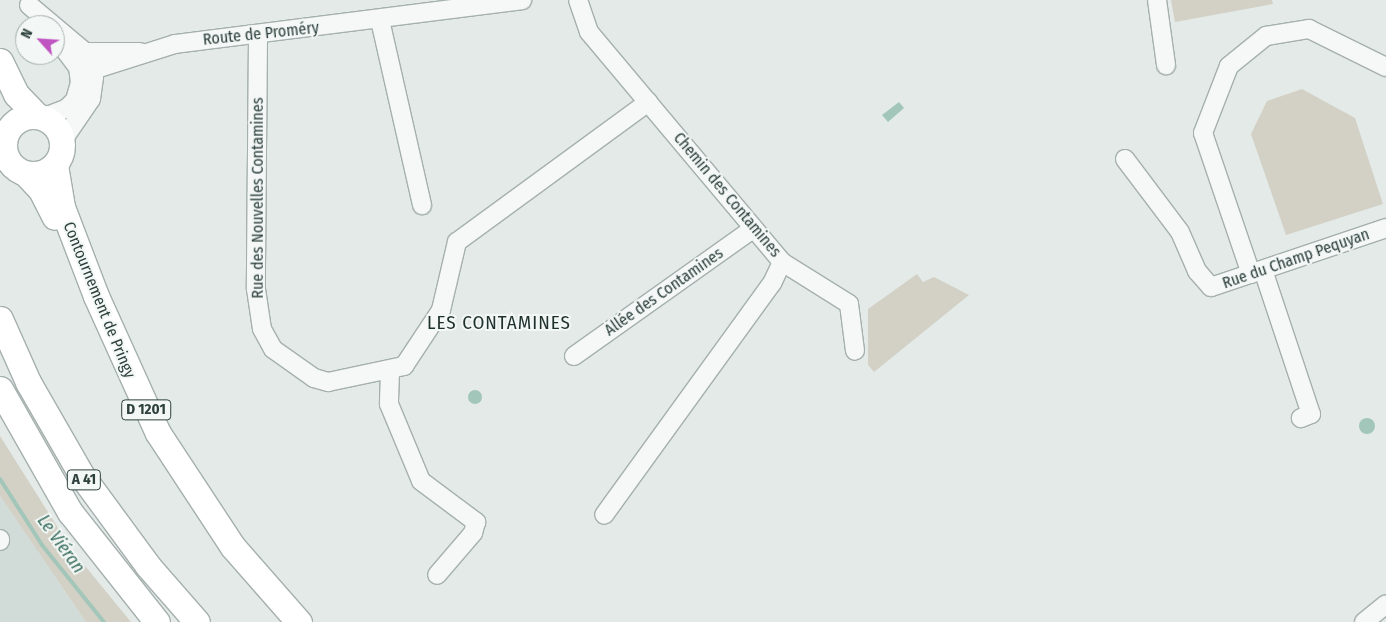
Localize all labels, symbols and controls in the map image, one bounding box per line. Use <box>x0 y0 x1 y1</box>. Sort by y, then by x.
north arrow <box>15 15 65 65</box>
street label: Route de Proméry <box>202 18 320 50</box>
text: N <box>17 26 36 41</box>
street label: Rue des Nouvelles Contamines <box>248 97 268 299</box>
street label: Chemin des Contamines <box>669 129 785 261</box>
street label: Contournement de Pringy <box>59 219 139 381</box>
street label: Rue du Champ Pequyan <box>1220 225 1372 293</box>
street label: Allée des Contamines <box>601 244 727 340</box>
district label: LES CONTAMINES <box>425 312 573 334</box>
road number: D 1201 <box>121 398 171 422</box>
road number: A 41 <box>66 468 102 492</box>
water label: Le Viéran <box>33 511 89 577</box>

